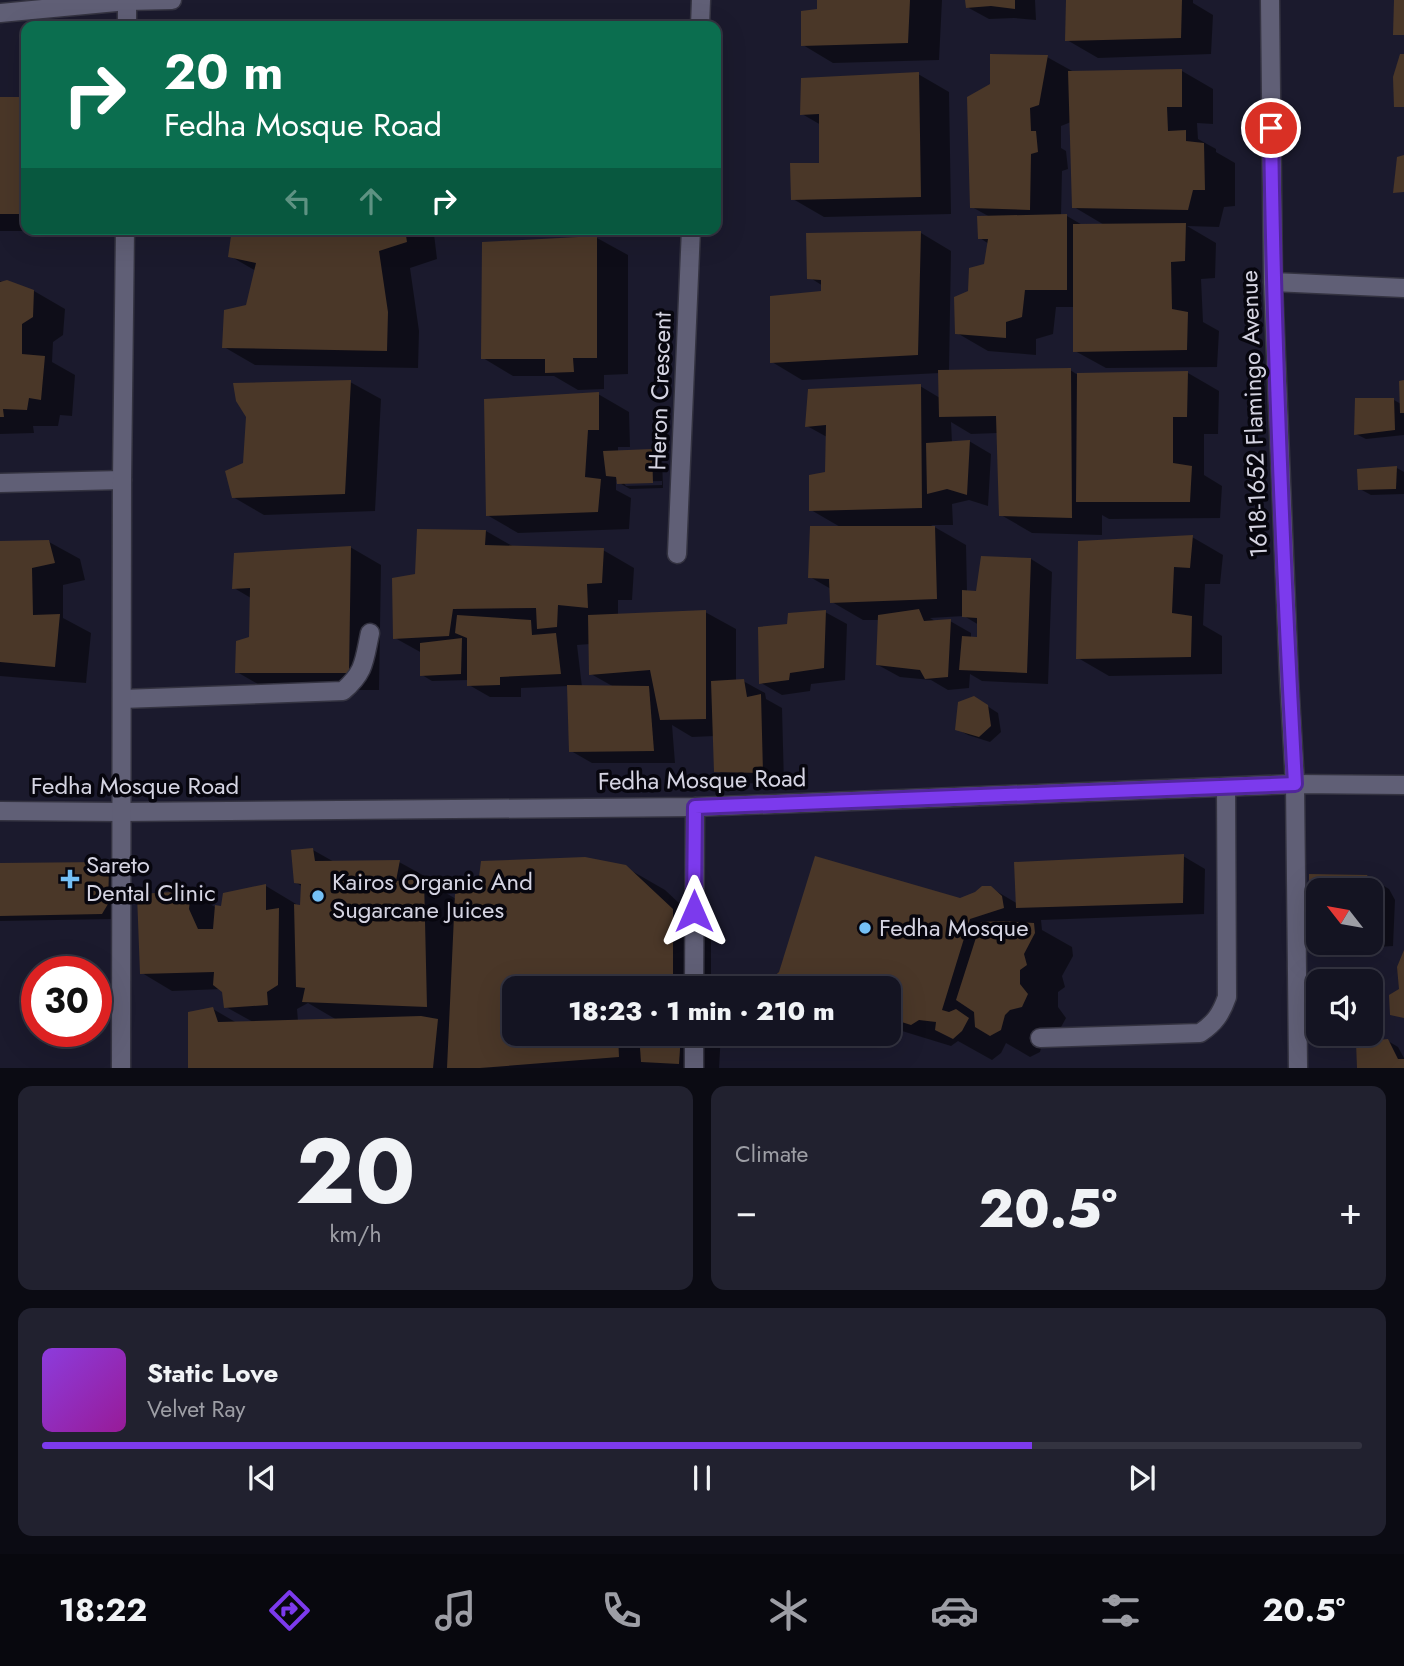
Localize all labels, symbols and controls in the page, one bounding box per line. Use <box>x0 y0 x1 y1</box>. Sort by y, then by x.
text: 20 m <box>164 37 283 107</box>
icon: right <box>49 49 140 140</box>
pin <box>1241 98 1301 158</box>
text: Fedha Mosque Road <box>164 102 442 148</box>
icon: arrive <box>1252 109 1290 147</box>
icon: left <box>279 182 317 220</box>
icon: ahead <box>352 182 390 220</box>
icon: right <box>425 182 463 220</box>
street label: 1618-1652 Flamingo Avenue <box>1231 270 1276 559</box>
street label: Heron Crescent <box>639 311 680 471</box>
street label: Fedha Mosque Road <box>597 760 807 799</box>
street label: Fedha Mosque Road <box>31 768 239 803</box>
place label: Sareto Dental Clinic <box>86 847 216 910</box>
place label: Kairos Organic And Sugarcane Juices <box>332 864 533 927</box>
marker: Sareto Dental Clinic <box>60 869 80 889</box>
position arrow <box>657 874 731 948</box>
north arrow <box>1306 878 1382 956</box>
map controls <box>1306 878 1383 1046</box>
marker: Kairos Organic And Sugarcane Juices <box>310 888 326 904</box>
place label: Fedha Mosque <box>879 910 1029 945</box>
marker: Fedha Mosque <box>857 920 873 936</box>
speed limit sign: 30 <box>21 956 112 1047</box>
button: sound <box>1306 969 1383 1046</box>
text: 18:23 · 1 min · 210 m <box>568 992 835 1030</box>
text: 20 <box>296 1106 415 1237</box>
text: Climate <box>735 1137 808 1171</box>
text: 20.5° <box>979 1171 1117 1247</box>
text: − <box>735 1183 757 1238</box>
text: + <box>1339 1183 1362 1238</box>
text: km/h <box>330 1217 381 1251</box>
text: Static Love <box>147 1354 279 1392</box>
text: Velvet Ray <box>147 1392 245 1426</box>
icon: previous <box>243 1459 281 1497</box>
icon: pause <box>683 1459 721 1497</box>
icon: next <box>1123 1459 1161 1497</box>
icon: directions <box>265 1586 314 1635</box>
icon: music <box>431 1586 480 1635</box>
icon: phone <box>597 1586 646 1635</box>
icon: climate <box>764 1586 813 1635</box>
icon: car <box>930 1586 979 1635</box>
icon: filters <box>1096 1586 1145 1635</box>
text: 18:22 <box>59 1587 147 1633</box>
text: 20.5° <box>1263 1587 1345 1633</box>

